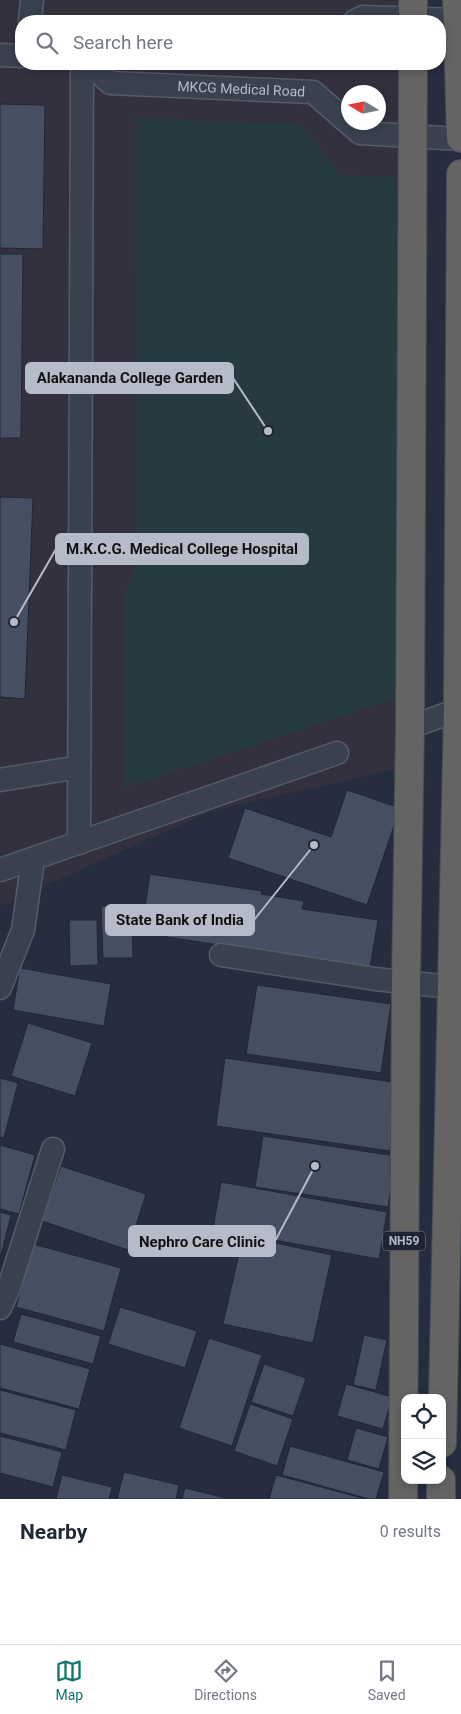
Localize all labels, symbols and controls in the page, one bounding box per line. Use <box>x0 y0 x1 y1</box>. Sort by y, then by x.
search box <box>15 15 446 70</box>
icon: search <box>33 29 61 57</box>
text: Search here <box>73 31 173 54</box>
street label: MKCG Medical Road <box>177 78 306 100</box>
north arrow <box>341 85 386 130</box>
callout: Alakananda College Garden <box>26 363 233 393</box>
text: Alakananda College Garden <box>37 369 223 387</box>
callout: M.K.C.G. Medical College Hospital <box>56 534 308 564</box>
text: M.K.C.G. Medical College Hospital <box>66 540 298 558</box>
callout: State Bank of India <box>106 905 254 935</box>
text: State Bank of India <box>116 911 244 929</box>
callout: Nephro Care Clinic <box>129 1226 275 1256</box>
road number: NH59 <box>383 1232 425 1250</box>
text: Nephro Care Clinic <box>139 1233 265 1251</box>
map controls <box>401 1394 446 1484</box>
button: locate <box>401 1394 446 1439</box>
button: layers <box>401 1439 446 1484</box>
text: Nearby <box>20 1520 87 1544</box>
text: 0 results <box>380 1522 441 1541</box>
tab: Map <box>55 1657 83 1703</box>
tab: Directions <box>194 1657 257 1703</box>
tab: Saved <box>368 1657 406 1703</box>

